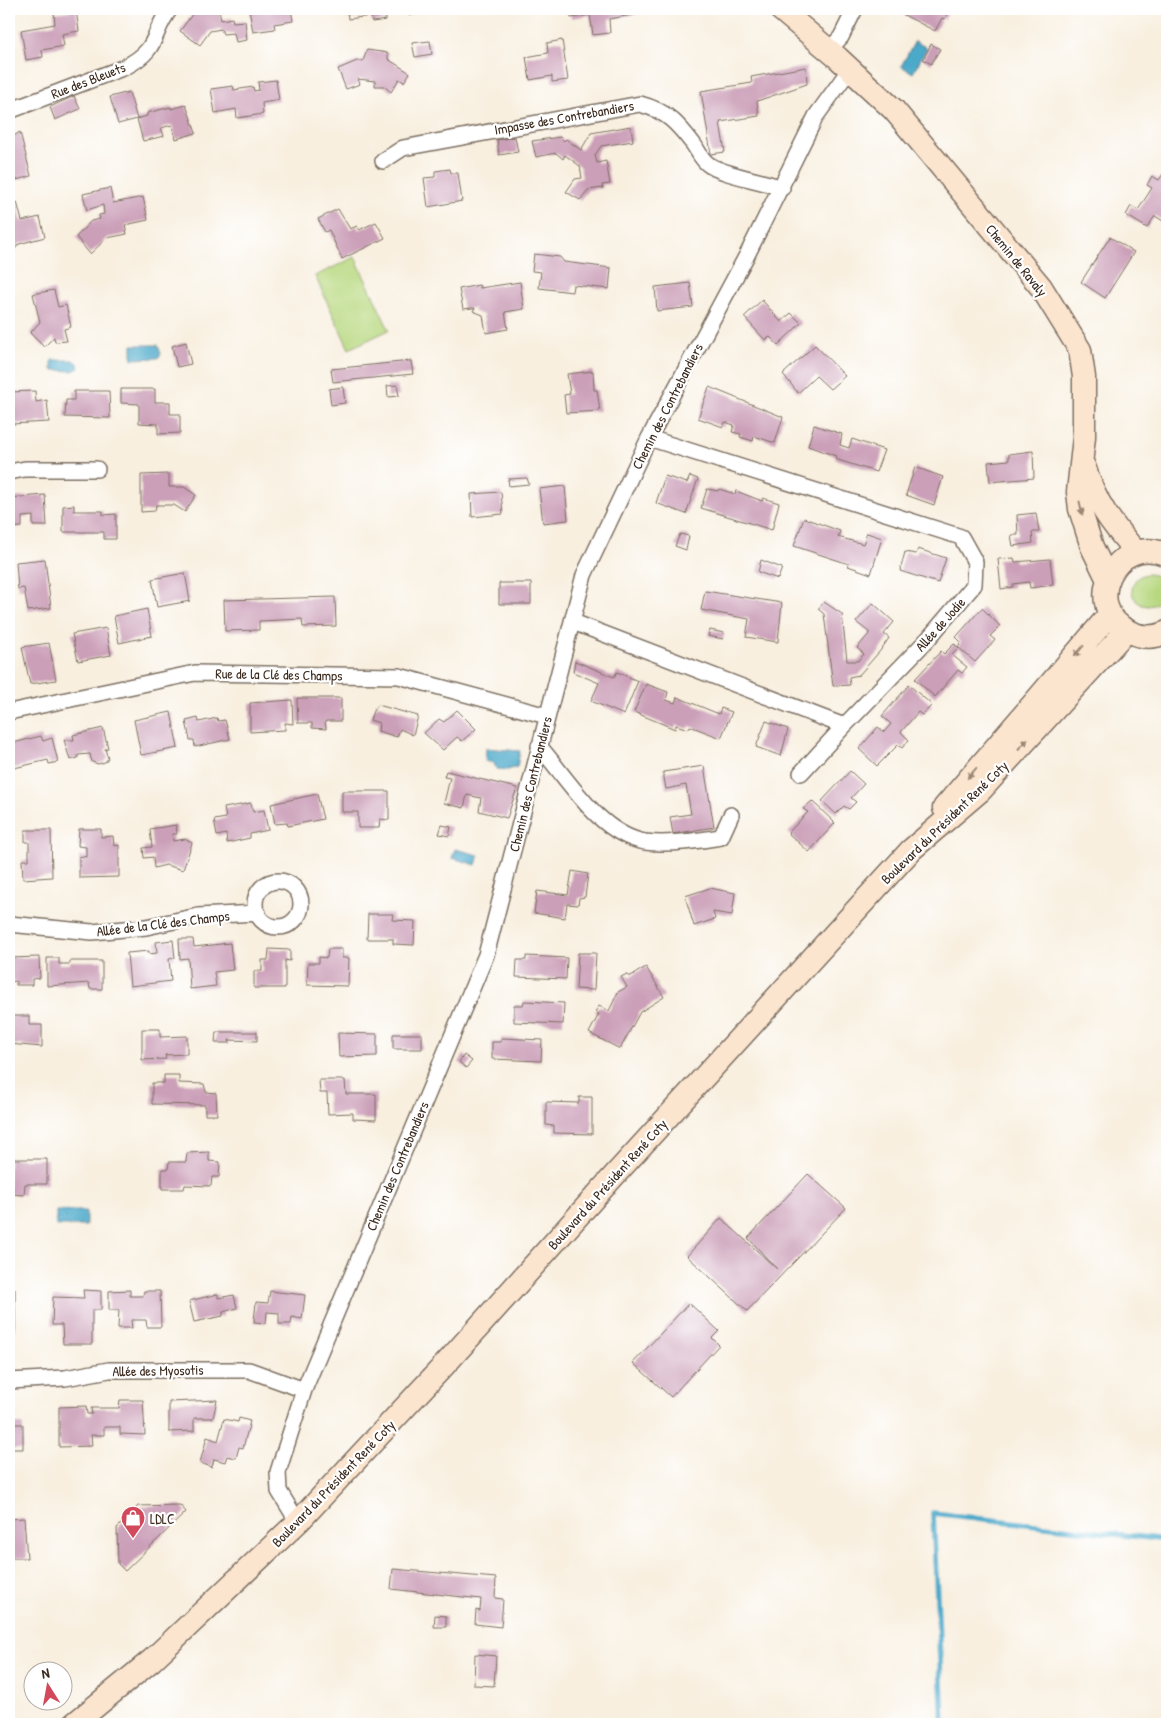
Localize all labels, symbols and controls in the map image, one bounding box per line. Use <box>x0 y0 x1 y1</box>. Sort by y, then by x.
street label: Rue des Bleuets <box>48 57 128 103</box>
street label: Impasse des Contrebandiers <box>493 95 635 140</box>
street label: Chemin de Ravaly <box>981 220 1052 301</box>
street label: Chemin des Contrebandiers <box>627 340 707 472</box>
one-way arrow <box>1077 501 1085 516</box>
street label: Allée de Jodie <box>911 593 970 655</box>
one-way arrow <box>1073 645 1085 657</box>
street label: Rue de la Clé des Champs <box>215 663 343 686</box>
street label: Chemin des Contrebandiers <box>504 714 556 854</box>
one-way arrow <box>1017 739 1029 751</box>
street label: Boulevard du Président René Coty <box>876 756 1012 889</box>
one-way arrow <box>966 767 978 779</box>
street label: Allée de la Clé des Champs <box>95 905 231 942</box>
street label: Chemin des Contrebandiers <box>361 1098 433 1234</box>
street label: Boulevard du Président René Coty <box>543 1114 672 1254</box>
street label: Allée des Myosotis <box>112 1360 204 1381</box>
street label: Boulevard du Président René Coty <box>267 1415 400 1551</box>
shop icon: LDLC <box>120 1505 146 1539</box>
place label: LDLC <box>150 1509 175 1528</box>
north arrow <box>22 1660 72 1710</box>
text: N <box>40 1663 51 1683</box>

